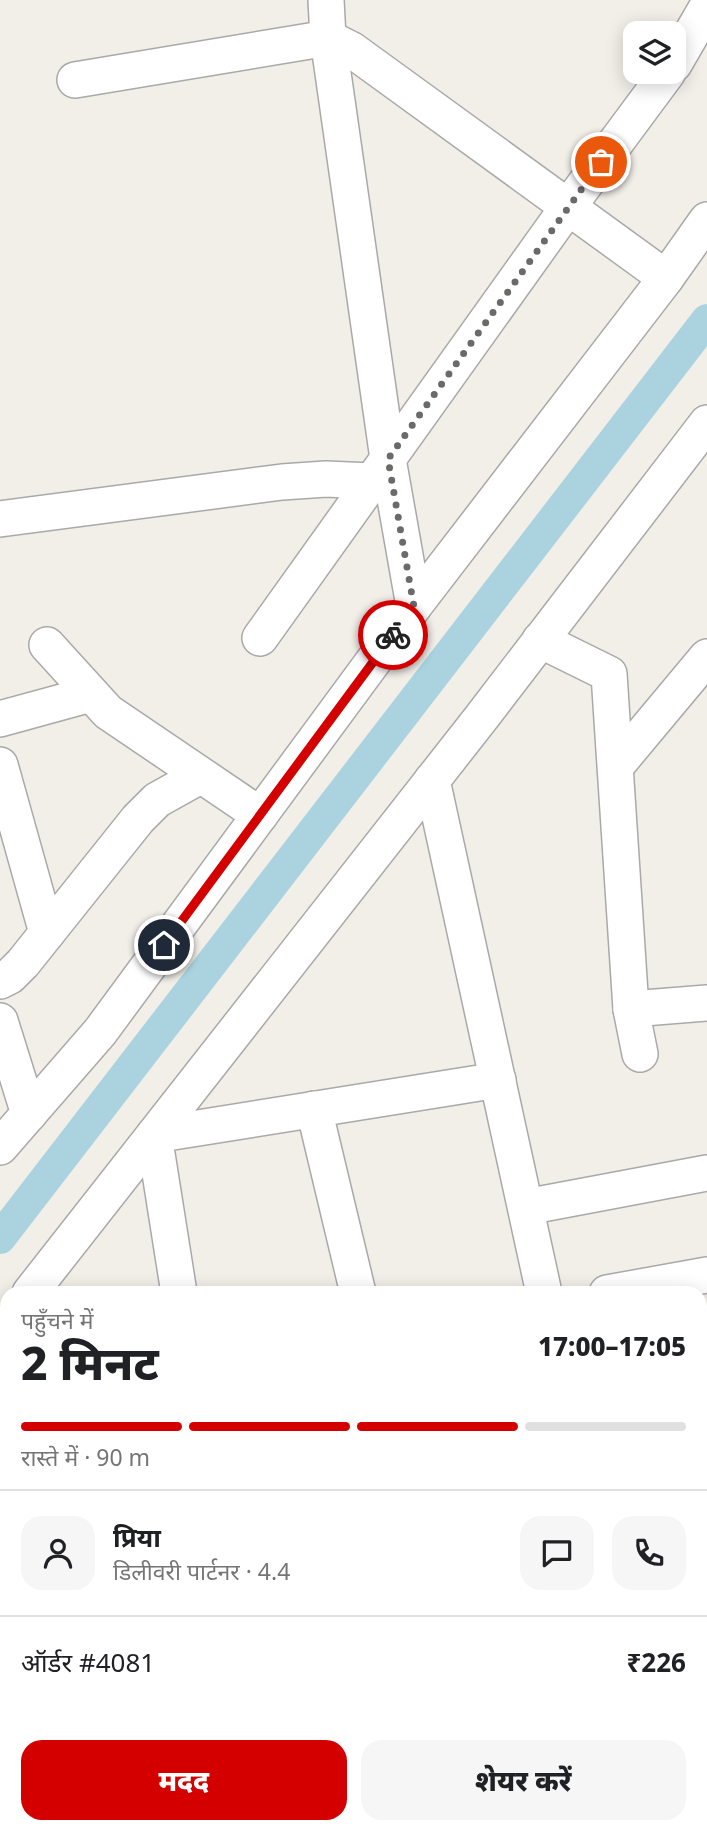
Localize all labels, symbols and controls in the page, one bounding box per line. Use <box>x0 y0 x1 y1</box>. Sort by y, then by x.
map controls <box>623 21 686 84</box>
button: layers <box>623 21 686 84</box>
pin <box>571 132 631 192</box>
icon: bag <box>582 143 620 181</box>
courier <box>358 600 428 670</box>
icon: bike <box>374 616 412 654</box>
pin <box>134 915 194 975</box>
icon: home <box>145 926 183 964</box>
text: पहुँचने में <box>21 1304 93 1336</box>
text: 17:00–17:05 <box>538 1328 686 1364</box>
text: 2 मिनट <box>21 1331 159 1393</box>
text: रास्ते में · 90 m <box>21 1441 150 1473</box>
button: person <box>21 1516 95 1590</box>
button: chat <box>520 1516 594 1590</box>
button: phone <box>612 1516 686 1590</box>
text: प्रिया <box>113 1519 161 1555</box>
text: डिलीवरी पार्टनर · 4.4 <box>113 1555 290 1587</box>
text: ऑर्डर #4081 <box>21 1644 155 1680</box>
text: ₹226 <box>627 1644 686 1680</box>
button: मदद <box>21 1740 347 1820</box>
button: शेयर करें <box>361 1740 686 1820</box>

